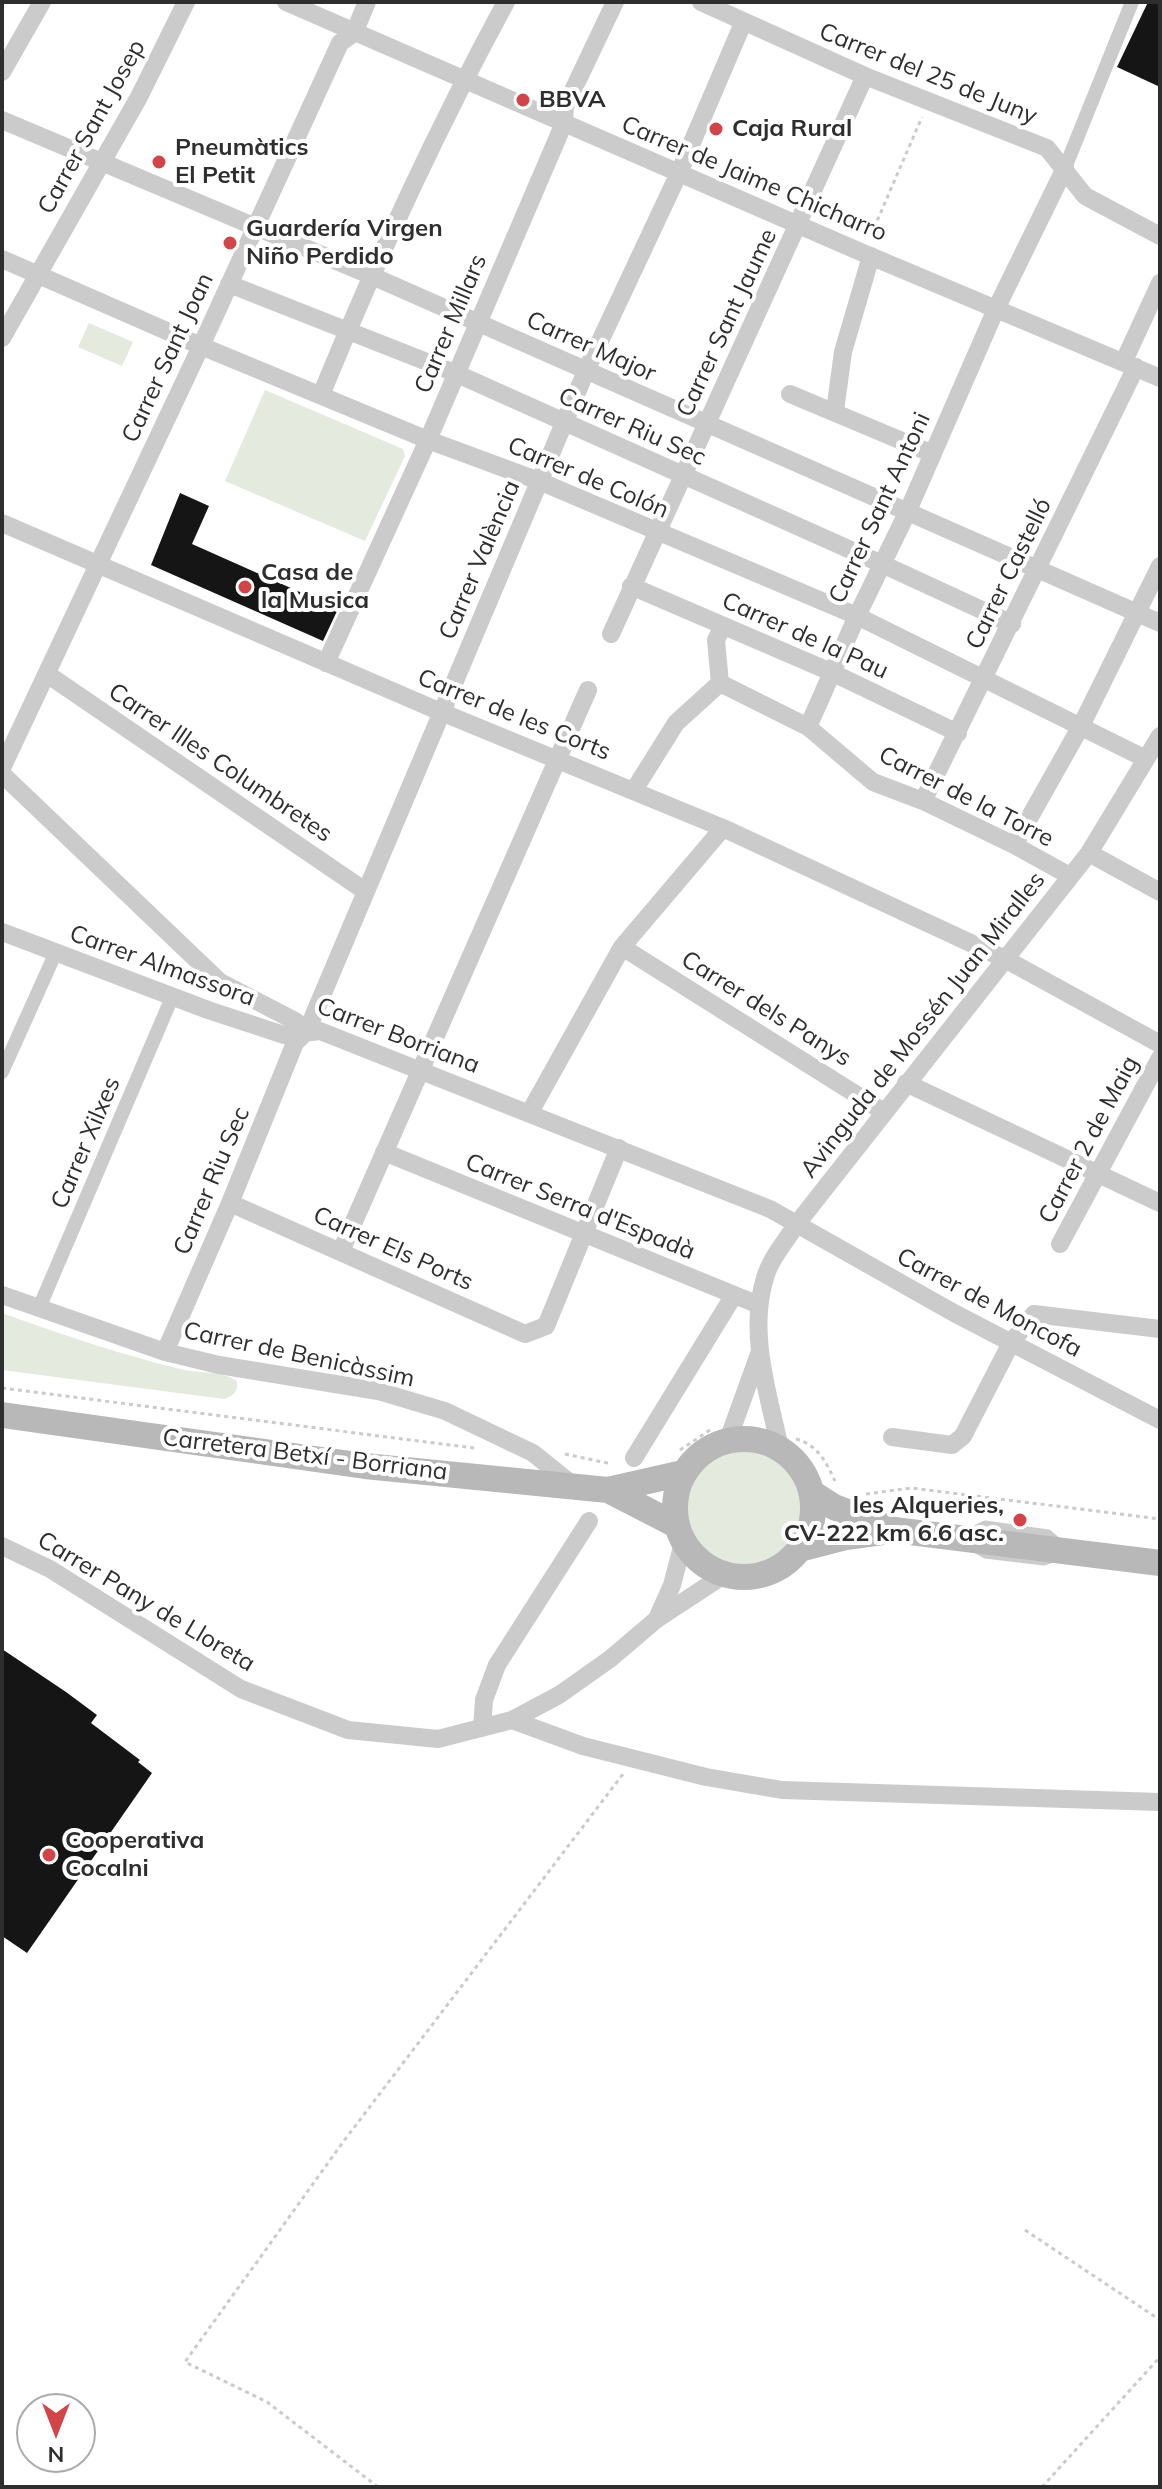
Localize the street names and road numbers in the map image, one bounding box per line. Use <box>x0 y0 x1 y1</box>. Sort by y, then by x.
street label: Carrer del 25 de Juny <box>815 17 1041 131</box>
street label: Carrer Sant Josep <box>32 35 152 219</box>
street label: Carrer de Jaime Chicharro <box>617 110 891 248</box>
street label: Carrer Sant Jaume <box>671 224 783 422</box>
street label: Carrer Millars <box>409 250 493 398</box>
street label: Carrer Sant Joan <box>116 269 220 447</box>
street label: Carrer Major <box>522 306 660 388</box>
street label: Carrer Riu Sec <box>554 382 710 472</box>
street label: Carrer Sant Antoni <box>823 408 937 608</box>
street label: Carrer de Colón <box>503 431 673 525</box>
street label: Carrer València <box>433 476 527 644</box>
street label: Carrer Castelló <box>960 494 1058 654</box>
street label: Carrer de la Pau <box>717 586 893 686</box>
street label: Carrer de les Corts <box>413 663 615 767</box>
street label: Carrer Illes Columbretes <box>103 677 337 849</box>
street label: Carrer de la Torre <box>874 740 1058 854</box>
street label: Avinguda de Mossén Juan Miralles <box>795 866 1051 1184</box>
street label: Carrer Almassora <box>65 919 259 1013</box>
street label: Carrer dels Panys <box>676 945 856 1073</box>
street label: Carrer Borriana <box>313 992 483 1080</box>
street label: Carrer 2 de Maig <box>1033 1051 1145 1229</box>
street label: Carrer Xilxes <box>45 1073 127 1213</box>
street label: Carrer Riu Sec <box>168 1103 256 1259</box>
street label: Carrer Serra d'Espadà <box>461 1148 699 1266</box>
street label: Carrer Els Ports <box>309 1201 477 1297</box>
street label: Carrer de Moncofa <box>892 1242 1086 1364</box>
street label: Carrer de Benicàssim <box>181 1316 417 1394</box>
street label: Carretera Betxí - Borriana <box>161 1423 449 1487</box>
street label: Carrer Pany de Lloreta <box>32 1526 260 1678</box>

